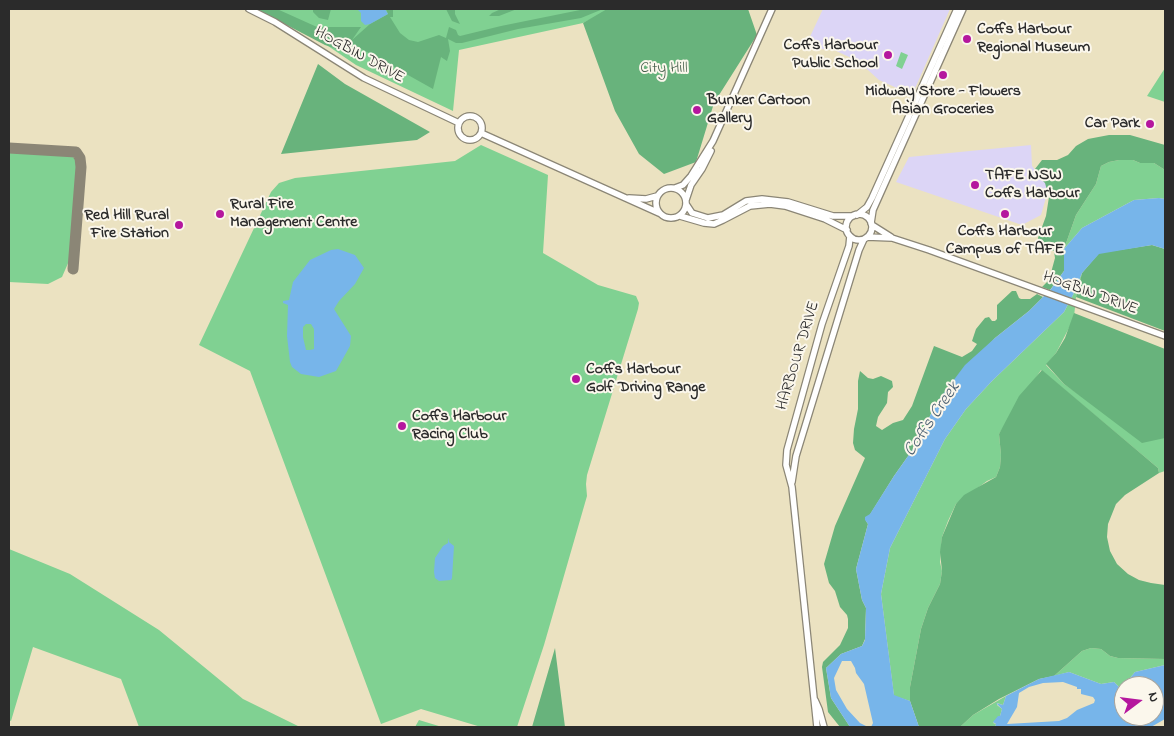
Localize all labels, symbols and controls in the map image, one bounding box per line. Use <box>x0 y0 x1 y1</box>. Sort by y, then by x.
place label: Coffs Harbour Regional Museum <box>977 20 1090 58</box>
street label: HOGBIN DRIVE <box>311 23 407 89</box>
marker: Coffs Harbour Regional Museum <box>961 33 973 45</box>
place label: Coffs Harbour Public School <box>784 36 878 74</box>
marker: Coffs Harbour Public School <box>882 49 894 61</box>
park label: City Hill <box>640 59 688 79</box>
marker: Midway Store - Flowers Asian Groceries <box>937 69 949 81</box>
place label: Midway Store - Flowers Asian Groceries <box>865 82 1021 120</box>
place label: Bunker Cartoon Gallery <box>707 91 810 129</box>
marker: Bunker Cartoon Gallery <box>691 104 703 116</box>
place label: Car Park <box>1085 114 1140 134</box>
marker: Car Park <box>1144 118 1156 130</box>
place label: TAFE NSW Coffs Harbour <box>985 166 1079 204</box>
marker: TAFE NSW Coffs Harbour <box>969 179 981 191</box>
place label: Rural Fire Management Centre <box>230 195 357 233</box>
place label: Red Hill Rural Fire Station <box>84 206 169 244</box>
marker: Rural Fire Management Centre <box>214 208 226 220</box>
marker: Coffs Harbour Campus of TAFE <box>999 208 1011 220</box>
marker: Red Hill Rural Fire Station <box>173 219 185 231</box>
place label: Coffs Harbour Campus of TAFE <box>946 222 1064 260</box>
street label: HOGBIN DRIVE <box>1040 268 1140 320</box>
street label: HARBOUR DRIVE <box>773 299 825 413</box>
place label: Coffs Harbour Golf Driving Range <box>586 360 705 398</box>
marker: Coffs Harbour Golf Driving Range <box>570 373 582 385</box>
water label: Coffs Creek <box>900 379 966 461</box>
place label: Coffs Harbour Racing Club <box>412 407 506 445</box>
marker: Coffs Harbour Racing Club <box>396 420 408 432</box>
north arrow <box>1114 676 1164 726</box>
text: N <box>1142 690 1164 705</box>

